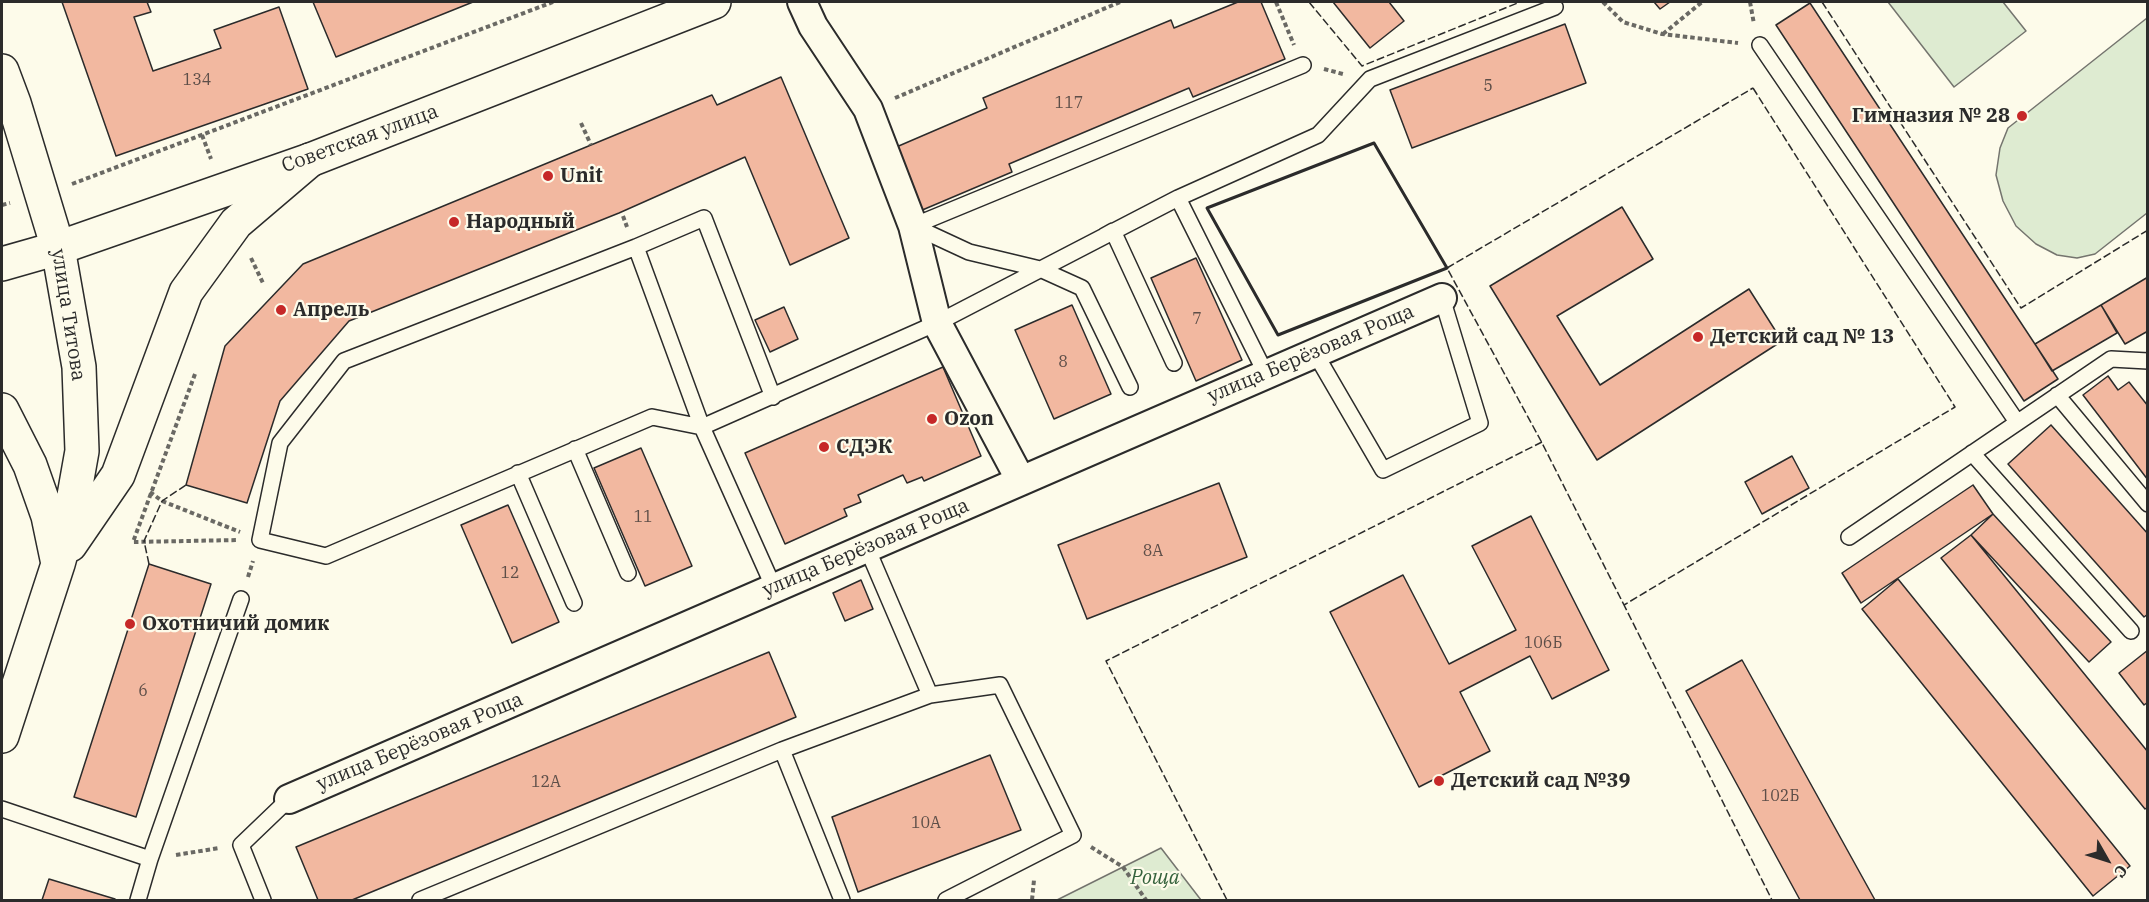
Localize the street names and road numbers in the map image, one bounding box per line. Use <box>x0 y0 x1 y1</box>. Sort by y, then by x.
street label: Советская улица <box>278 100 442 178</box>
street label: улица Титова <box>46 247 90 383</box>
street label: улица Берёзовая Роща <box>1204 300 1418 408</box>
street label: улица Берёзовая Роща <box>759 494 973 602</box>
street label: улица Берёзовая Роща <box>313 688 527 796</box>

